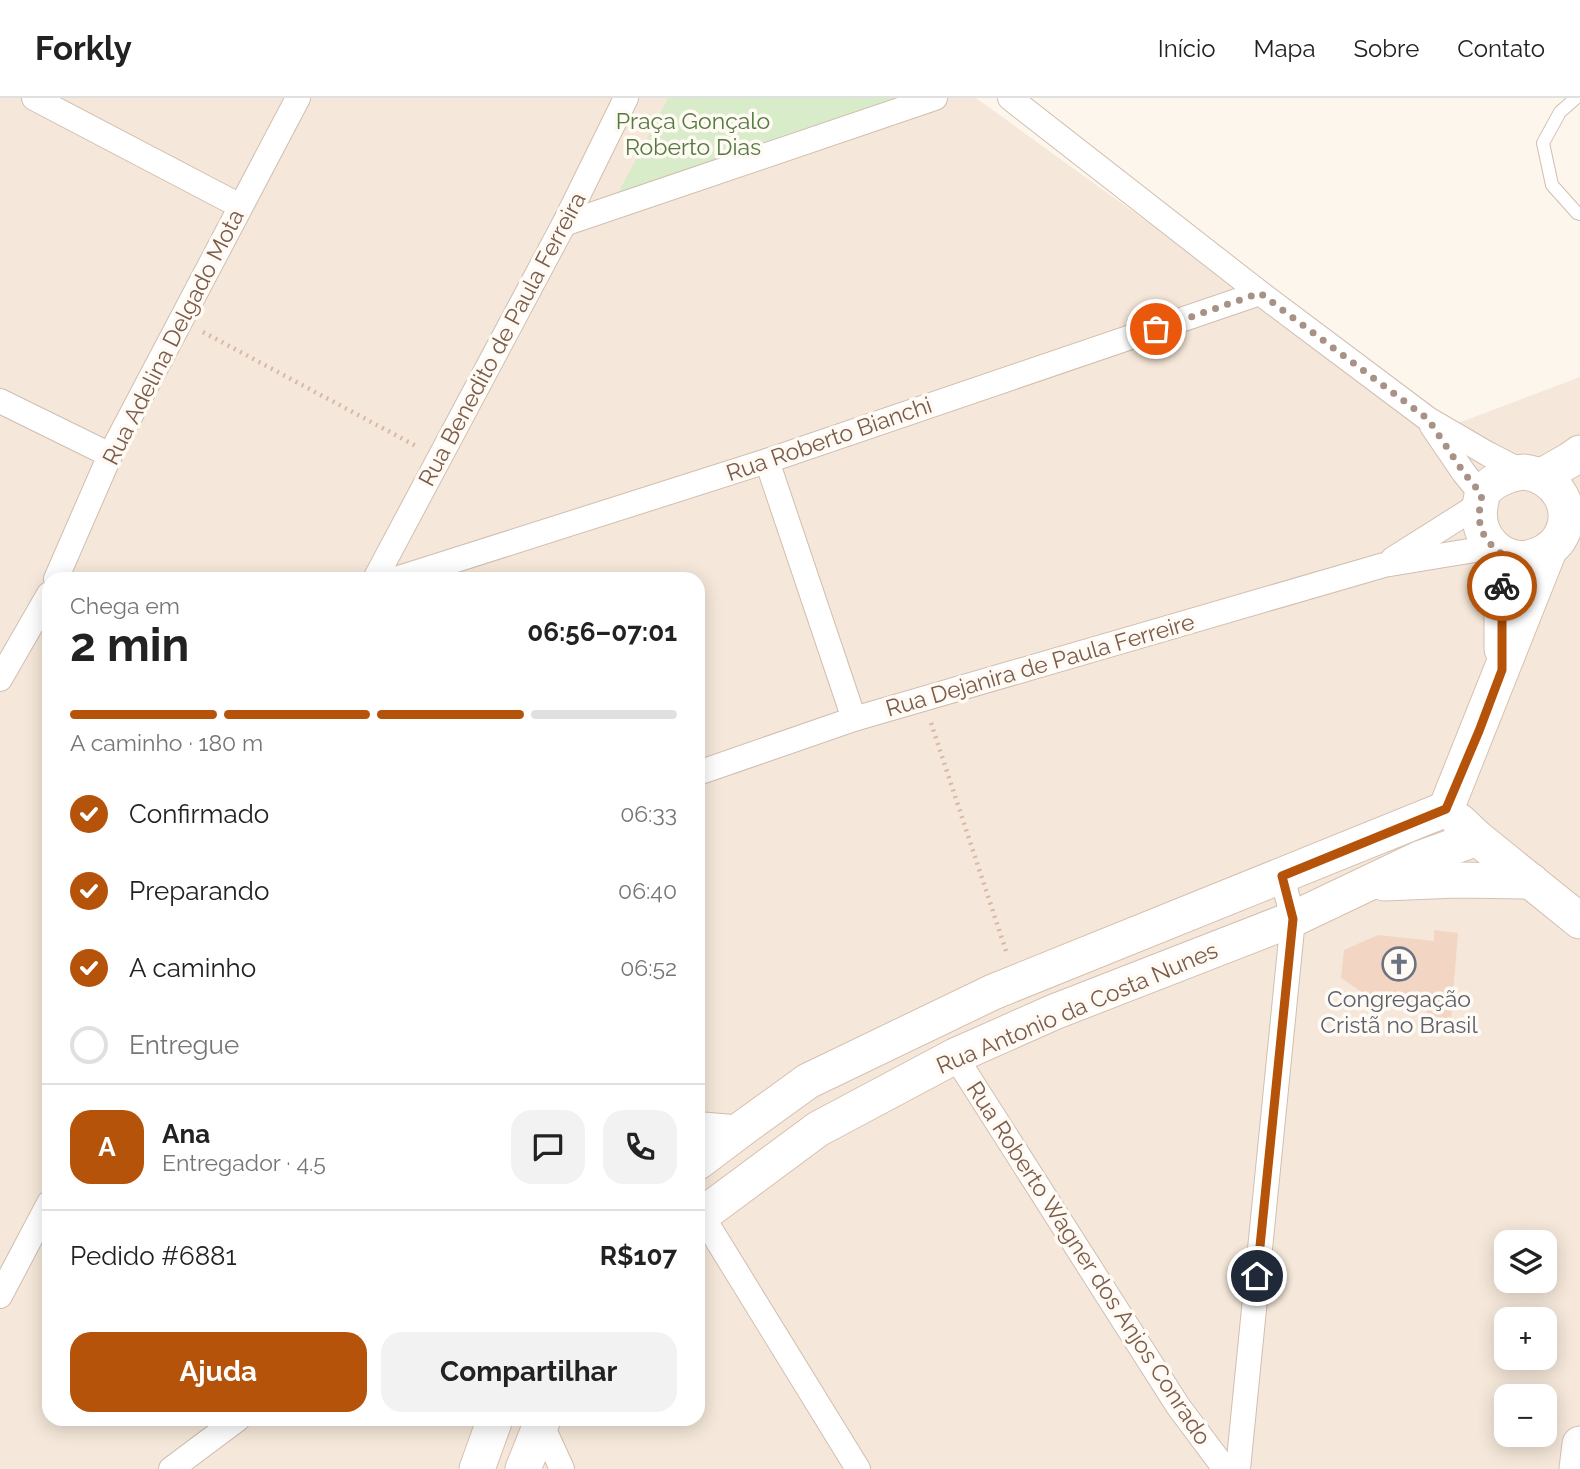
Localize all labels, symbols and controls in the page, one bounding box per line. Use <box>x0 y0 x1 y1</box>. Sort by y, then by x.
text: Forkly <box>35 29 132 68</box>
text: Início <box>1158 34 1216 63</box>
text: Mapa <box>1254 34 1315 63</box>
text: Sobre <box>1353 34 1419 63</box>
text: Contato <box>1457 34 1545 63</box>
park label: Praça Gonçalo Roberto Dias <box>616 107 770 160</box>
street label: Rua Benedito de Paula Ferreira <box>412 187 591 490</box>
street label: Rua Adelina Delgado Mota <box>96 205 249 469</box>
pin <box>1126 299 1186 359</box>
icon: bag <box>1137 310 1175 348</box>
street label: Rua Roberto Bianchi <box>723 391 935 486</box>
courier <box>1467 551 1537 621</box>
icon: bike <box>1483 567 1521 605</box>
text: Chega em <box>70 592 180 619</box>
street label: Rua Dejanira de Paula Ferreire <box>882 607 1197 722</box>
text: 06:56–07:01 <box>527 617 677 647</box>
text: 2 min <box>70 618 189 672</box>
text: A caminho · 180 m <box>70 729 263 756</box>
icon: check <box>70 795 108 833</box>
text: Confirmado <box>129 799 269 829</box>
text: 06:33 <box>620 800 677 827</box>
icon: check <box>70 872 108 910</box>
text: Preparando <box>129 876 269 906</box>
text: 06:40 <box>618 877 677 904</box>
street label: Rua Antonio da Costa Nunes <box>932 936 1222 1079</box>
church icon: Congregação Cristã no Brasil <box>1380 945 1418 983</box>
icon: check <box>70 949 108 987</box>
text: A caminho <box>129 953 256 983</box>
text: 06:52 <box>620 954 677 981</box>
place label: Congregação Cristã no Brasil <box>1320 985 1478 1038</box>
text: Entregue <box>129 1030 239 1060</box>
street label: Rua Roberto Wagner dos Anjos Conrado <box>962 1076 1217 1449</box>
button: chat <box>511 1110 585 1184</box>
button: phone <box>603 1110 677 1184</box>
text: Ana <box>162 1119 210 1149</box>
text: A <box>98 1132 116 1162</box>
text: Entregador · 4.5 <box>162 1149 326 1176</box>
map controls <box>1494 1230 1557 1447</box>
button: layers <box>1494 1230 1557 1293</box>
text: Pedido #6881 <box>70 1241 237 1271</box>
text: R$107 <box>600 1241 677 1271</box>
pin <box>1227 1246 1287 1306</box>
icon: home <box>1238 1257 1276 1295</box>
button: + <box>1494 1307 1557 1370</box>
button: Ajuda <box>70 1332 367 1412</box>
button: Compartilhar <box>381 1332 677 1412</box>
button: − <box>1494 1384 1557 1447</box>

